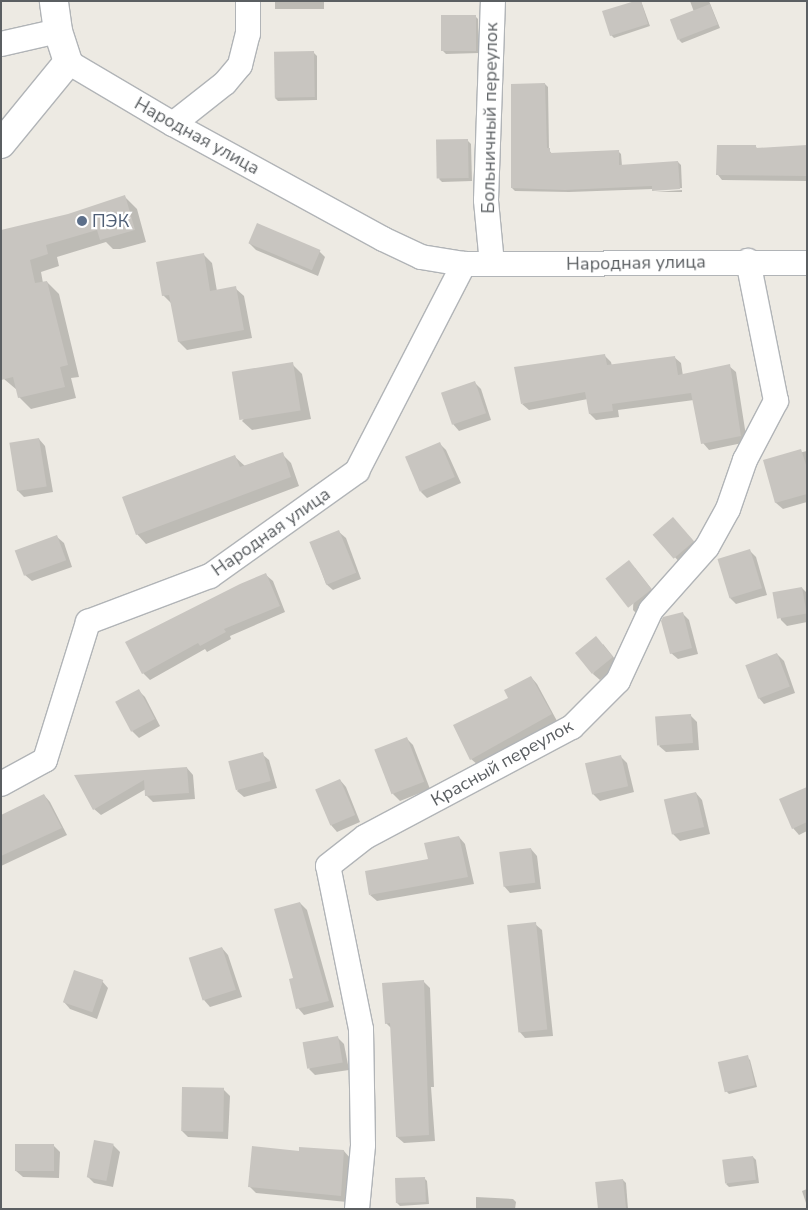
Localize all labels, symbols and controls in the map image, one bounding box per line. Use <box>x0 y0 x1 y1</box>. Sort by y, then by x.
street label: Больничный переулок <box>478 22 502 214</box>
street label: Народная улица <box>131 93 263 179</box>
place label: ПЭК <box>92 210 129 232</box>
marker: ПЭК <box>76 215 88 227</box>
street label: Народная улица <box>566 251 706 275</box>
street label: Народная улица <box>208 483 334 581</box>
street label: Красный переулок <box>427 715 577 811</box>

